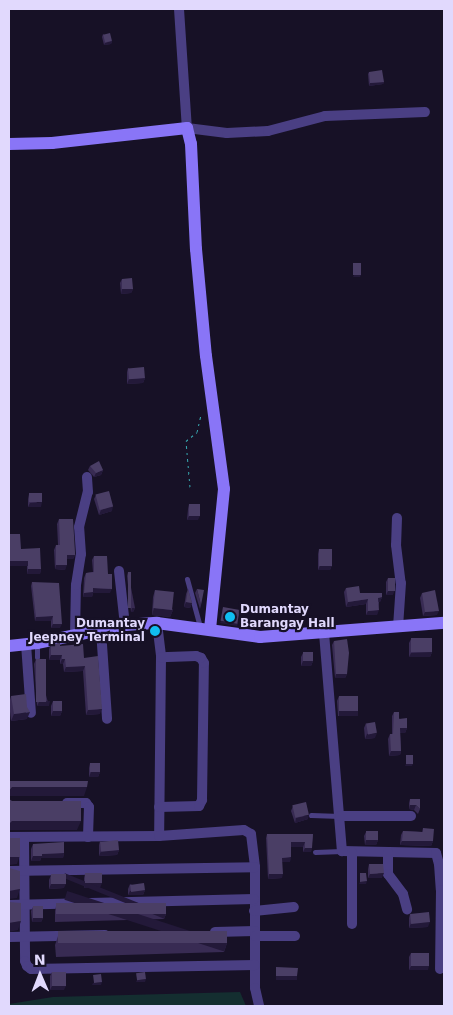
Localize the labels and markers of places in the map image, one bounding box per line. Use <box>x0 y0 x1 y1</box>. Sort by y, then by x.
place label: Dumantay Barangay Hall <box>240 603 334 631</box>
marker: Dumantay Barangay Hall <box>224 611 236 623</box>
place label: Dumantay Jeepney Terminal <box>29 617 145 645</box>
marker: Dumantay Jeepney Terminal <box>149 625 161 637</box>

